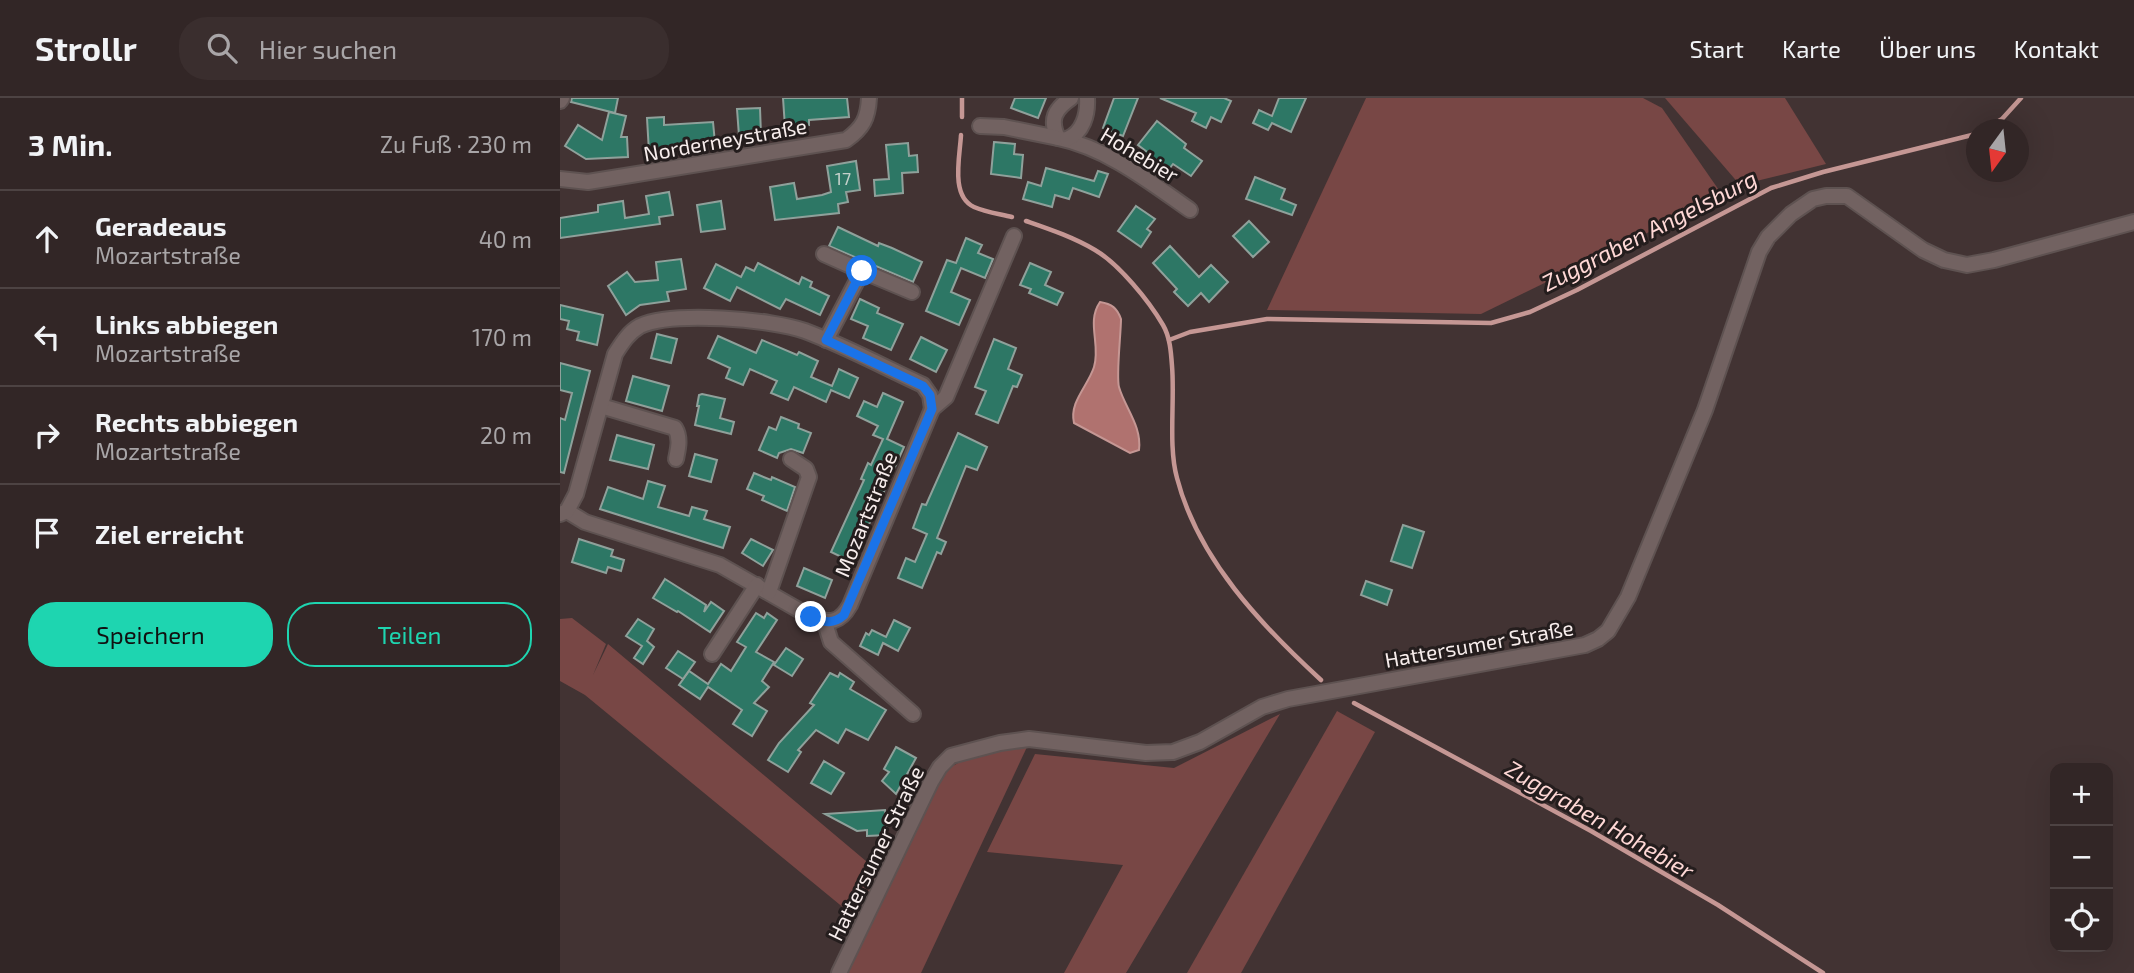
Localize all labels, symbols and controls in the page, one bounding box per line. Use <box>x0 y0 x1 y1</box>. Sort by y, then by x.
search box <box>179 17 669 80</box>
text: Strollr <box>35 28 137 68</box>
icon: search <box>203 29 241 67</box>
text: Hier suchen <box>259 33 397 64</box>
text: Start <box>1690 34 1744 63</box>
text: Karte <box>1782 34 1841 63</box>
text: Über uns <box>1879 34 1976 63</box>
text: Kontakt <box>2014 34 2099 63</box>
street label: Norderneystraße <box>641 112 809 166</box>
north arrow <box>1966 119 2029 182</box>
street label: Hohebier <box>1097 121 1184 187</box>
text: 3 Min. <box>28 126 113 162</box>
text: Zu Fuß · 230 m <box>380 130 532 158</box>
water label: Zuggraben Angelsburg <box>1537 164 1761 296</box>
house number: 17 <box>835 167 851 189</box>
text: Geradeaus <box>95 210 227 241</box>
icon: ahead <box>28 220 66 258</box>
text: 40 m <box>479 225 532 253</box>
text: Mozartstraße <box>95 241 241 269</box>
route start <box>846 255 877 286</box>
text: Links abbiegen <box>95 308 279 339</box>
icon: left <box>28 318 66 356</box>
text: 170 m <box>472 323 532 351</box>
text: Mozartstraße <box>95 339 241 367</box>
text: Rechts abbiegen <box>95 406 298 437</box>
icon: right <box>28 416 66 454</box>
text: 20 m <box>480 421 532 449</box>
text: Mozartstraße <box>95 437 241 465</box>
street label: Mozartstraße <box>828 448 902 580</box>
icon: arrive <box>28 514 66 552</box>
text: Ziel erreicht <box>95 518 244 549</box>
route end <box>795 601 826 632</box>
button: Speichern <box>28 602 273 667</box>
button: Teilen <box>287 602 532 667</box>
street label: Hattersumer Straße <box>1383 614 1575 672</box>
water label: Zuggraben Hohebier <box>1501 754 1700 885</box>
street label: Hattersumer Straße <box>822 762 928 944</box>
map controls <box>2050 763 2113 952</box>
button: + <box>2050 763 2113 826</box>
button: − <box>2050 826 2113 889</box>
button: locate <box>2050 889 2113 952</box>

